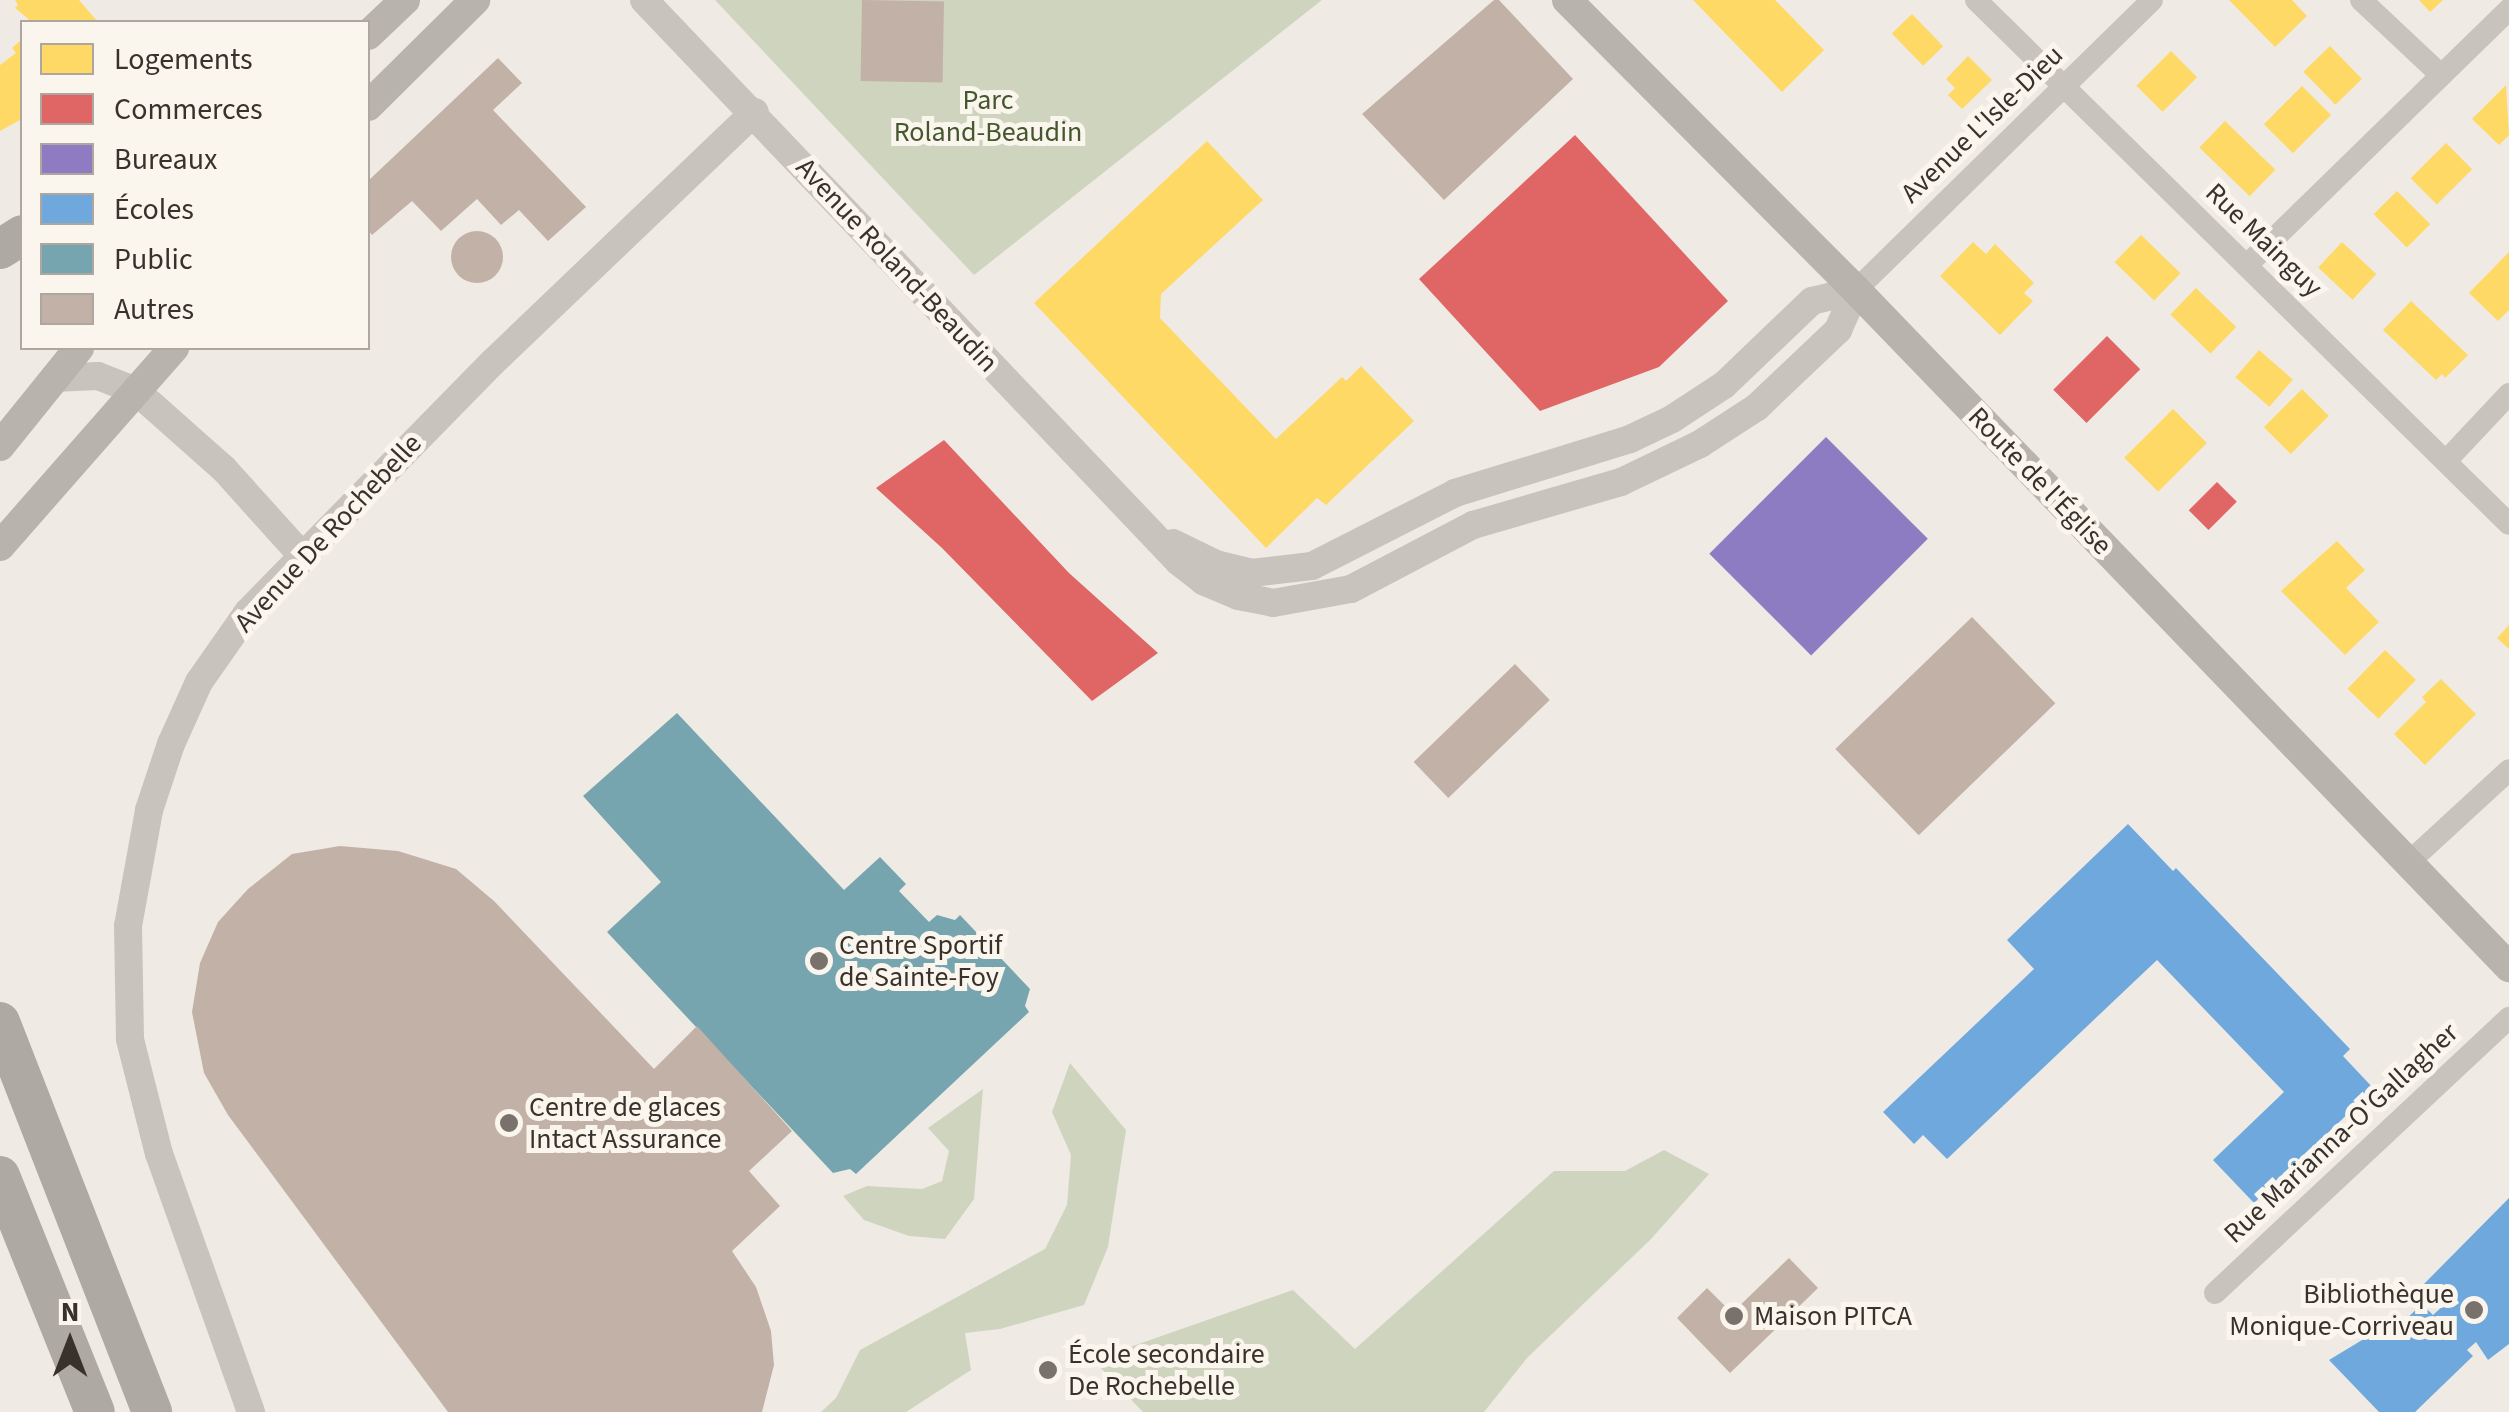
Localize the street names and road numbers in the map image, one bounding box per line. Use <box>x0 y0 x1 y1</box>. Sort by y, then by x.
street label: Avenue L'Isle-Dieu <box>1894 38 2070 210</box>
street label: Avenue Roland-Beaudin <box>789 151 1005 379</box>
street label: Rue Mainguy <box>2198 176 2330 304</box>
street label: Route de l'Église <box>1961 400 2119 562</box>
street label: Avenue De Rochebelle <box>227 427 429 639</box>
street label: Rue Marianna-O'Gallagher <box>2217 1016 2465 1250</box>

